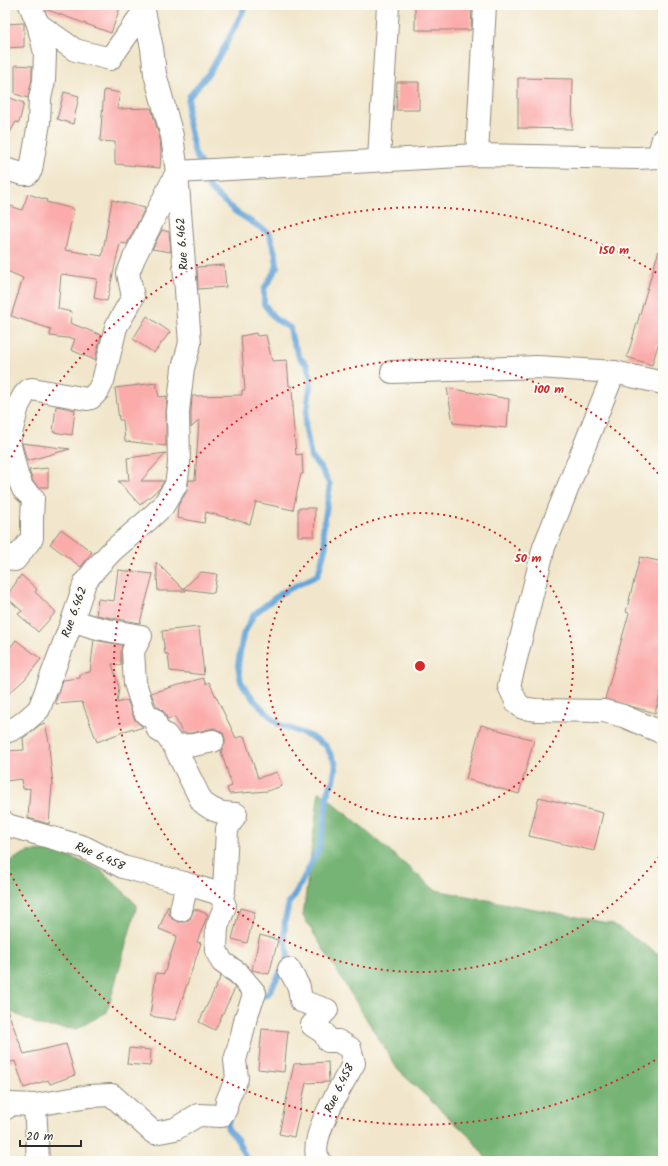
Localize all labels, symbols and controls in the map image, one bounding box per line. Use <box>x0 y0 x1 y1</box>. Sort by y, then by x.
street label: Rue 6.462 <box>171 217 194 271</box>
text: 150 m <box>599 241 629 260</box>
text: 100 m <box>534 380 564 399</box>
text: 50 m <box>514 549 542 568</box>
street label: Rue 6.462 <box>57 584 92 640</box>
centre of rings <box>413 659 427 673</box>
street label: Rue 6.458 <box>72 837 128 876</box>
street label: Rue 6.458 <box>319 1060 360 1116</box>
scale bar <box>20 1122 81 1148</box>
text: 20 m <box>26 1127 54 1146</box>

